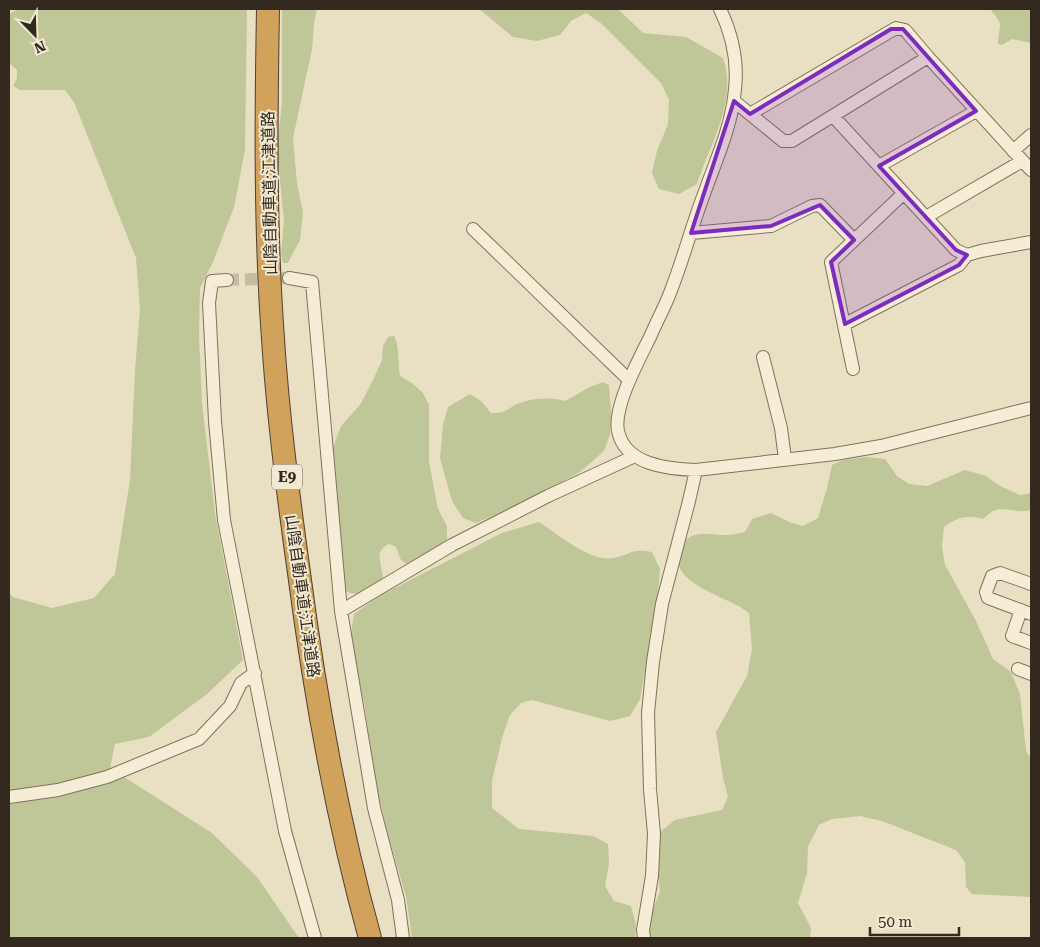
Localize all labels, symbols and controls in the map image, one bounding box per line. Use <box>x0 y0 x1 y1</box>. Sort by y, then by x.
north arrow <box>10 10 60 60</box>
text: N <box>32 37 48 57</box>
street label: 山陰自動車道;江津道路 <box>259 111 280 275</box>
road number: E9 <box>272 464 302 490</box>
street label: 山陰自動車道;江津道路 <box>282 513 323 679</box>
scale bar <box>870 904 959 936</box>
text: 50 m <box>878 913 913 931</box>

